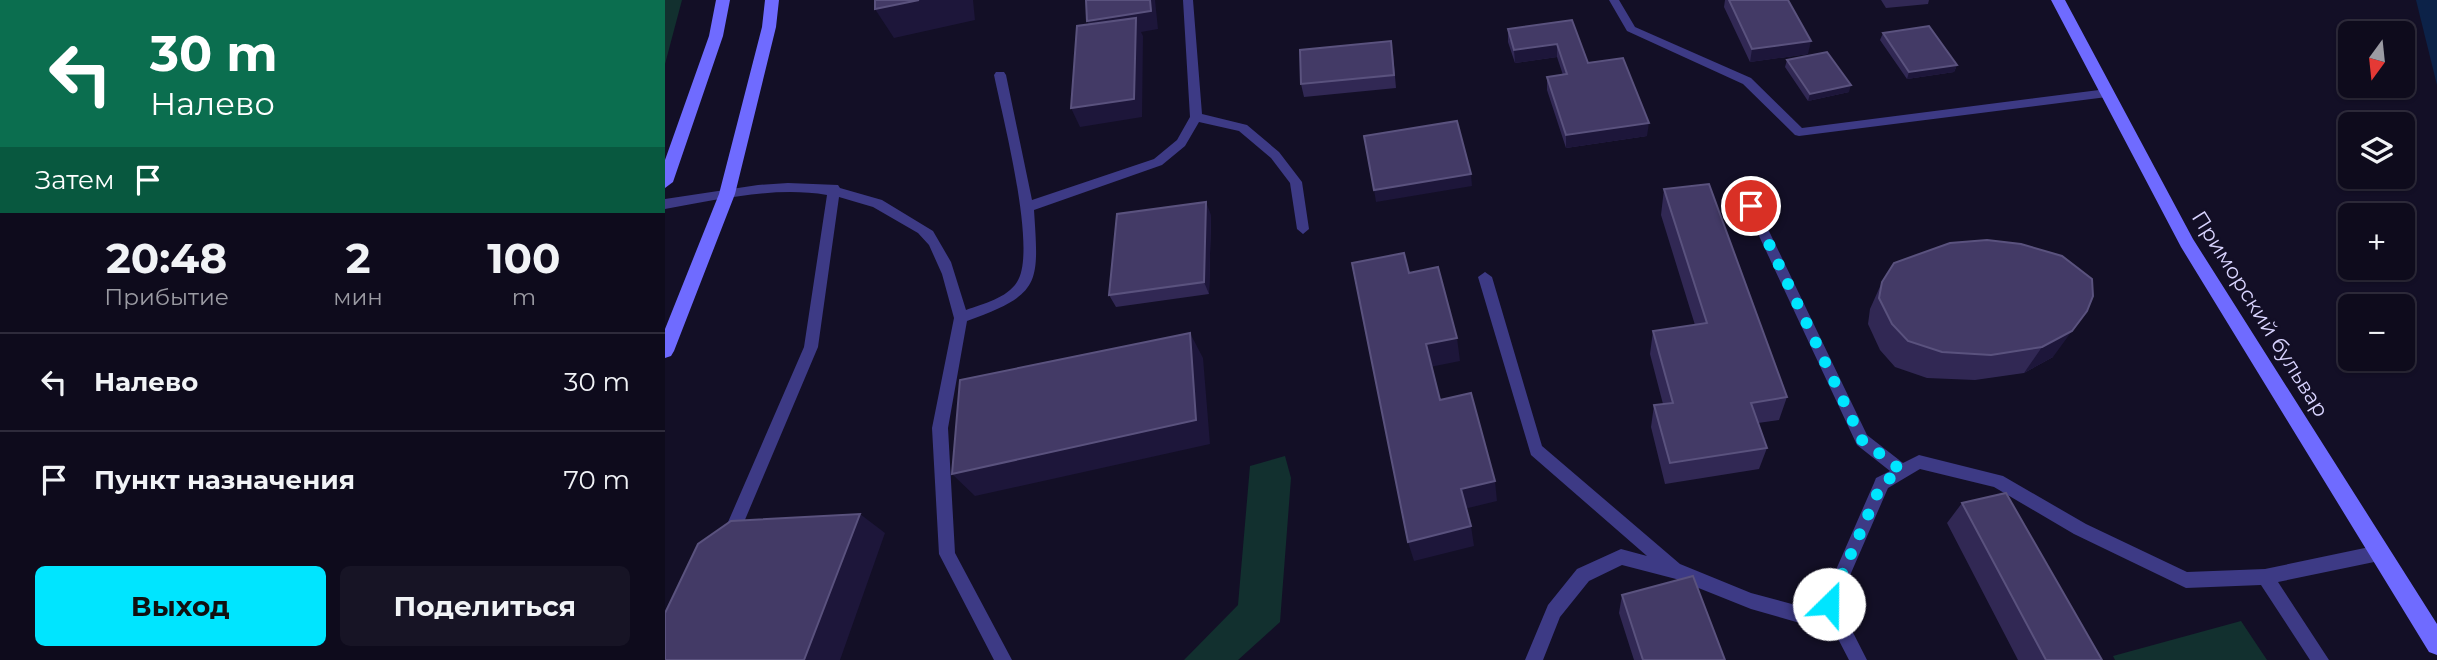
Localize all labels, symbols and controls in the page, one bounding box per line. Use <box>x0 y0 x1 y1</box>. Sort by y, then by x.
north arrow <box>2338 21 2415 98</box>
map controls <box>2338 21 2415 371</box>
text: 30 m <box>150 24 278 83</box>
icon: left <box>35 28 126 119</box>
text: Налево <box>150 84 275 123</box>
button: layers <box>2338 112 2415 189</box>
icon: arrive <box>129 161 167 199</box>
text: Затем <box>35 164 115 196</box>
pin <box>1721 176 1781 236</box>
icon: arrive <box>1732 187 1770 225</box>
button: + <box>2338 203 2415 280</box>
street label: Приморский бульвар <box>2187 206 2334 421</box>
text: 20:48 <box>106 232 227 284</box>
text: 2 <box>346 232 370 284</box>
text: 100 <box>487 232 561 284</box>
text: Прибытие <box>104 283 229 311</box>
text: мин <box>333 283 383 311</box>
text: m <box>512 283 536 311</box>
button: − <box>2338 294 2415 371</box>
icon: left <box>35 363 73 401</box>
text: Налево <box>94 366 198 398</box>
text: 30 m <box>564 366 630 398</box>
icon: arrive <box>35 461 73 499</box>
text: Пункт назначения <box>94 464 355 496</box>
text: 70 m <box>564 464 630 496</box>
button: Выход <box>35 566 326 646</box>
button: Поделиться <box>340 566 630 646</box>
position arrow <box>1792 567 1866 641</box>

